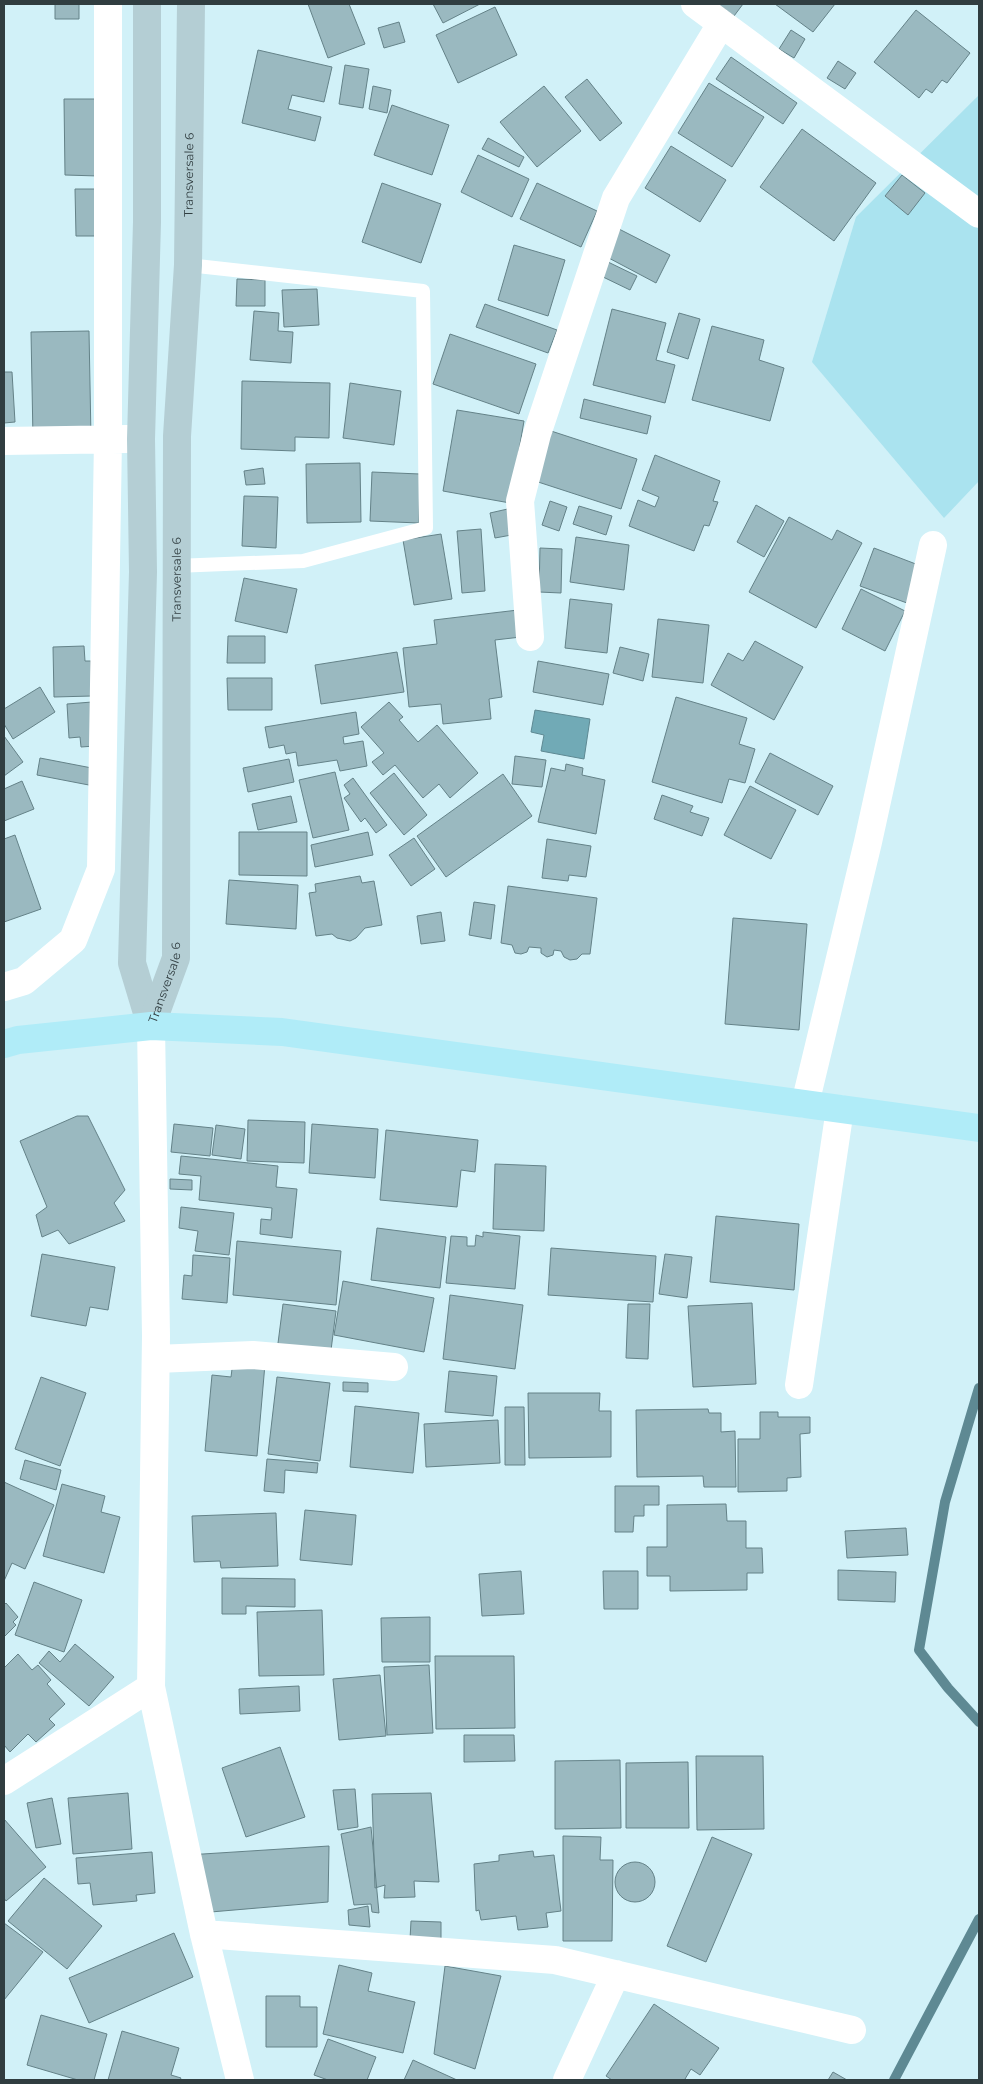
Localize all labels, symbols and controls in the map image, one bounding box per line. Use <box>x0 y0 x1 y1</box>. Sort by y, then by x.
street label: Transversale 6 <box>181 133 197 217</box>
street label: Transversale 6 <box>169 537 184 622</box>
street label: Transversale 6 <box>145 942 183 1025</box>

